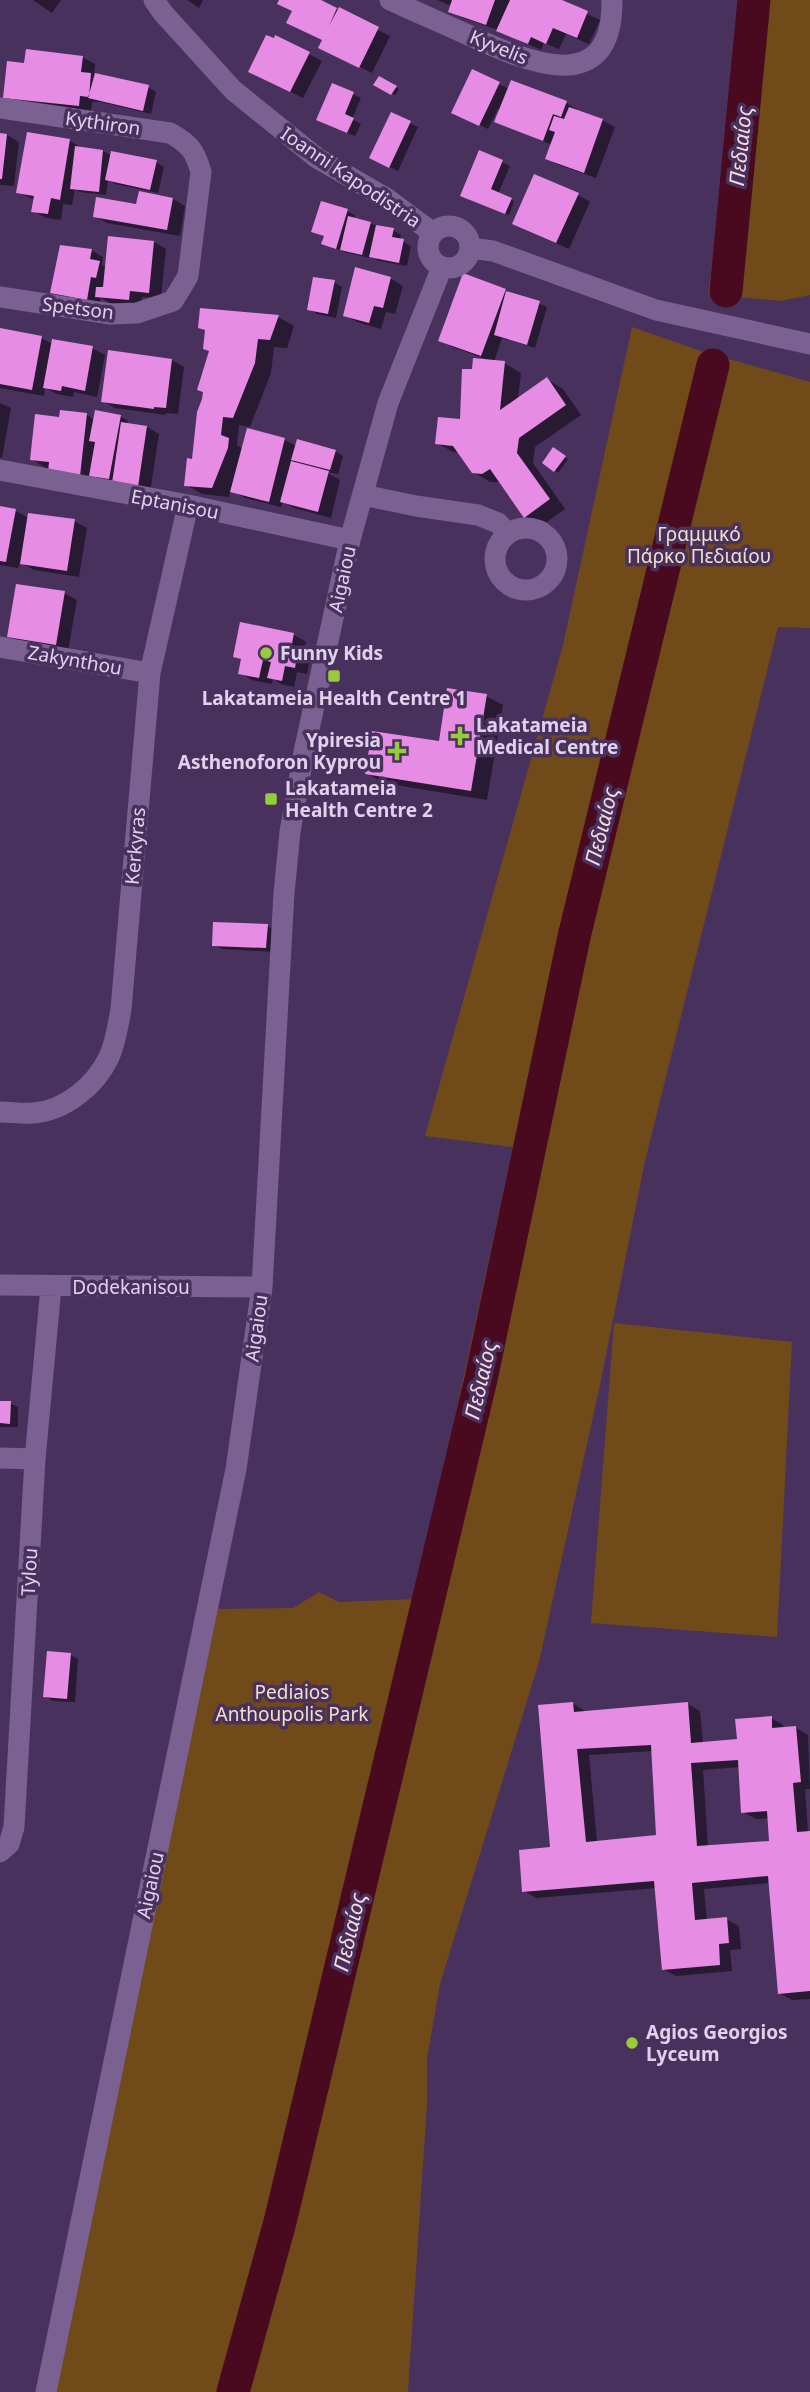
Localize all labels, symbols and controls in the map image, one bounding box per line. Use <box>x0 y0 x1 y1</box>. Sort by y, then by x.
street label: Kyvelis <box>466 24 532 70</box>
street label: Kythiron <box>64 105 142 141</box>
water label: Πεδιαίος <box>722 105 758 187</box>
street label: Ioanni Kapodistria <box>276 121 426 233</box>
street label: Spetson <box>41 291 115 325</box>
street label: Eptanisou <box>129 483 221 525</box>
park label: Γραμμικό Πάρκο Πεδιαίου <box>627 521 771 569</box>
street label: Aigaiou <box>322 543 362 615</box>
street label: Zakynthou <box>26 639 124 681</box>
place label: Funny Kids <box>280 640 383 666</box>
marker: Funny Kids <box>258 645 274 661</box>
marker: Lakatameia Health Centre 1 <box>326 668 342 684</box>
place label: Lakatameia Health Centre 1 <box>202 685 466 711</box>
place label: Lakatameia Medical Centre <box>476 712 618 760</box>
marker: Lakatameia Medical Centre <box>450 726 470 746</box>
place label: Ypiresia Asthenoforon Kyprou <box>178 727 381 775</box>
marker: Ypiresia Asthenoforon Kyprou <box>387 741 407 761</box>
place label: Lakatameia Health Centre 2 <box>285 775 433 823</box>
water label: Πεδιαίος <box>578 784 624 868</box>
marker: Lakatameia Health Centre 2 <box>263 791 279 807</box>
street label: Kerkyras <box>119 806 151 886</box>
street label: Dodekanisou <box>72 1274 190 1300</box>
street label: Aigaiou <box>238 1293 274 1363</box>
water label: Πεδιαίος <box>457 1338 503 1422</box>
street label: Tylou <box>15 1547 43 1597</box>
park label: Pediaios Anthoupolis Park <box>216 1679 368 1727</box>
street label: Aigaiou <box>130 1849 170 1921</box>
water label: Πεδιαίος <box>326 1890 372 1974</box>
place label: Agios Georgios Lyceum <box>646 2019 788 2067</box>
marker: Agios Georgios Lyceum <box>624 2035 640 2051</box>

